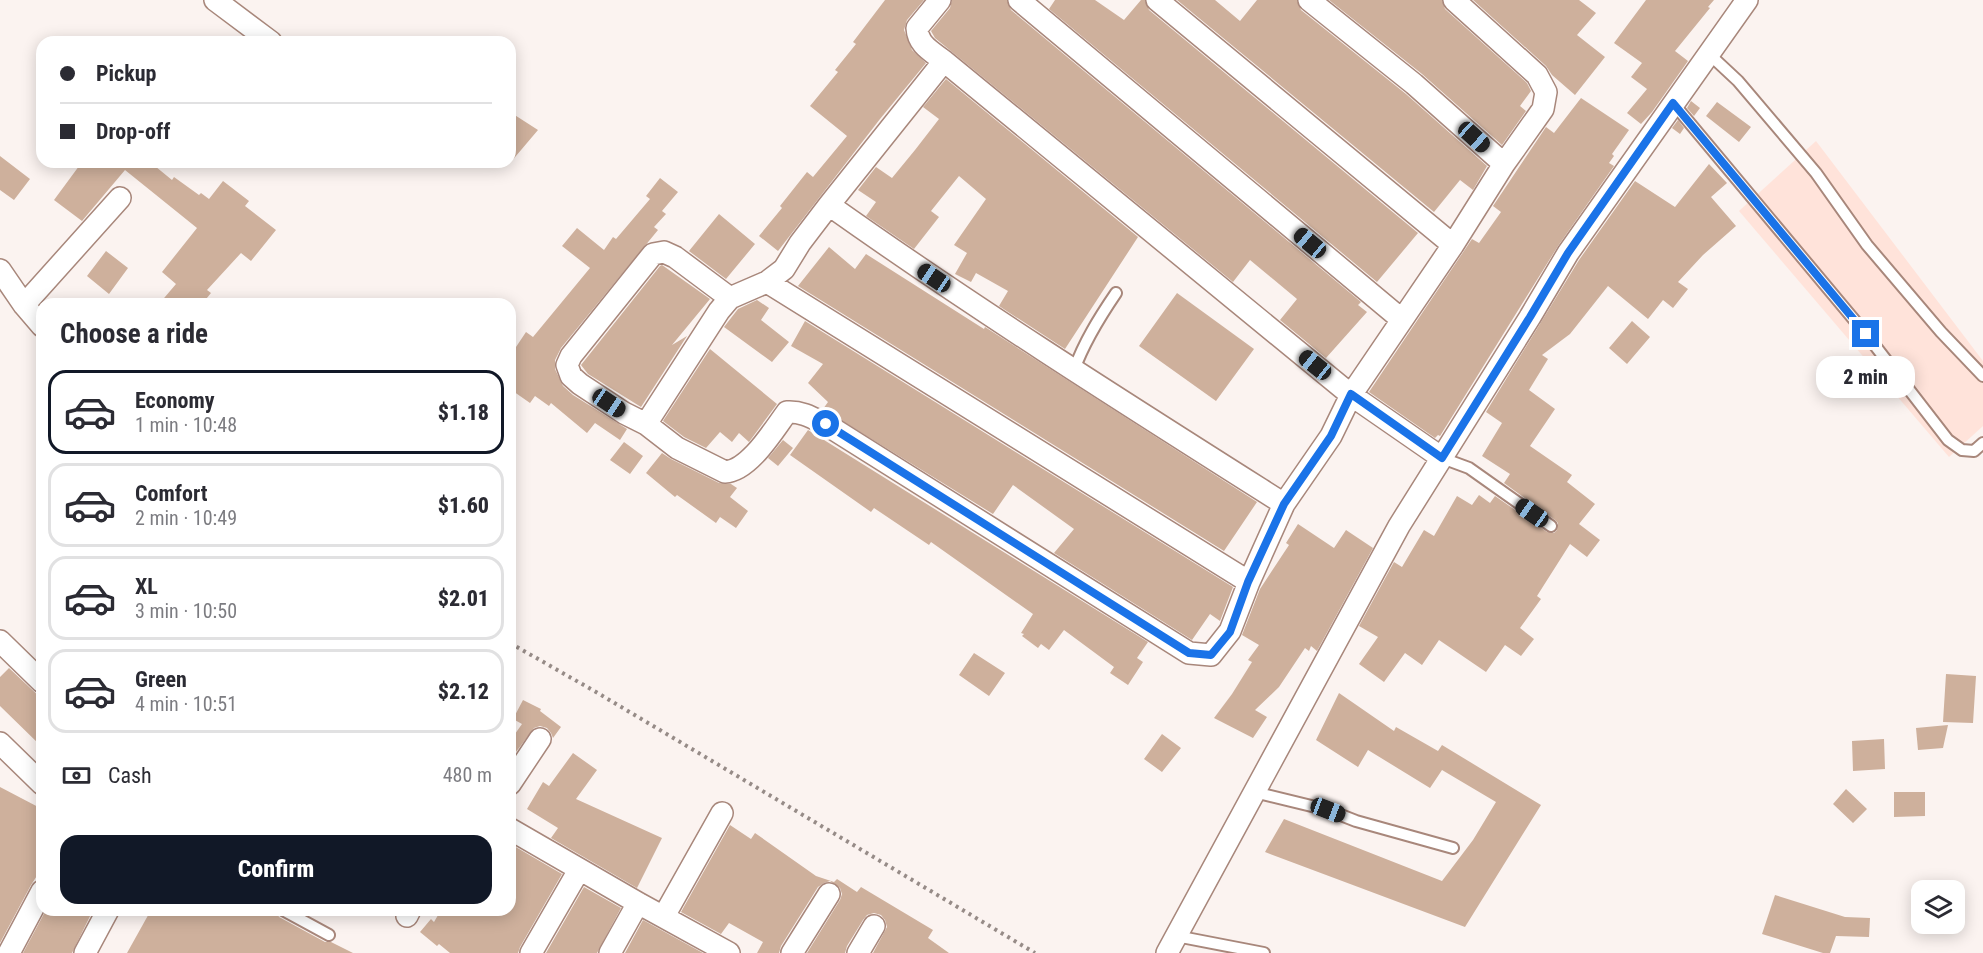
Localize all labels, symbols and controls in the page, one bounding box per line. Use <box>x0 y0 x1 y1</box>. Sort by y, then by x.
text: Pickup <box>96 61 156 86</box>
car <box>1455 118 1493 156</box>
text: Drop-off <box>96 119 170 144</box>
car <box>1290 225 1330 261</box>
car <box>914 260 954 296</box>
text: Choose a ride <box>60 318 208 350</box>
route end <box>1852 320 1879 347</box>
car <box>1295 347 1335 383</box>
callout: 2 min <box>1816 355 1916 397</box>
text: 2 min <box>1843 365 1888 389</box>
icon: car <box>63 385 117 439</box>
car <box>589 385 629 421</box>
text: Economy <box>135 388 215 413</box>
text: $1.18 <box>438 400 489 425</box>
route start <box>812 410 839 437</box>
text: 1 min · 10:48 <box>135 413 237 437</box>
icon: car <box>63 478 117 532</box>
text: Comfort <box>135 481 208 506</box>
text: $1.60 <box>438 493 489 518</box>
car <box>1512 495 1552 531</box>
text: 2 min · 10:49 <box>135 506 237 530</box>
icon: car <box>63 571 117 625</box>
text: XL <box>135 574 158 599</box>
text: $2.01 <box>438 586 489 611</box>
text: 3 min · 10:50 <box>135 599 237 623</box>
icon: car <box>63 664 117 718</box>
text: Green <box>135 667 187 692</box>
text: $2.12 <box>438 679 489 704</box>
text: 4 min · 10:51 <box>135 692 237 716</box>
icon: cash <box>60 759 93 792</box>
text: Cash <box>108 763 152 788</box>
text: 480 m <box>443 763 492 787</box>
car <box>1308 795 1348 825</box>
button: Confirm <box>60 835 492 904</box>
map controls <box>1911 880 1965 934</box>
button: layers <box>1911 880 1965 934</box>

